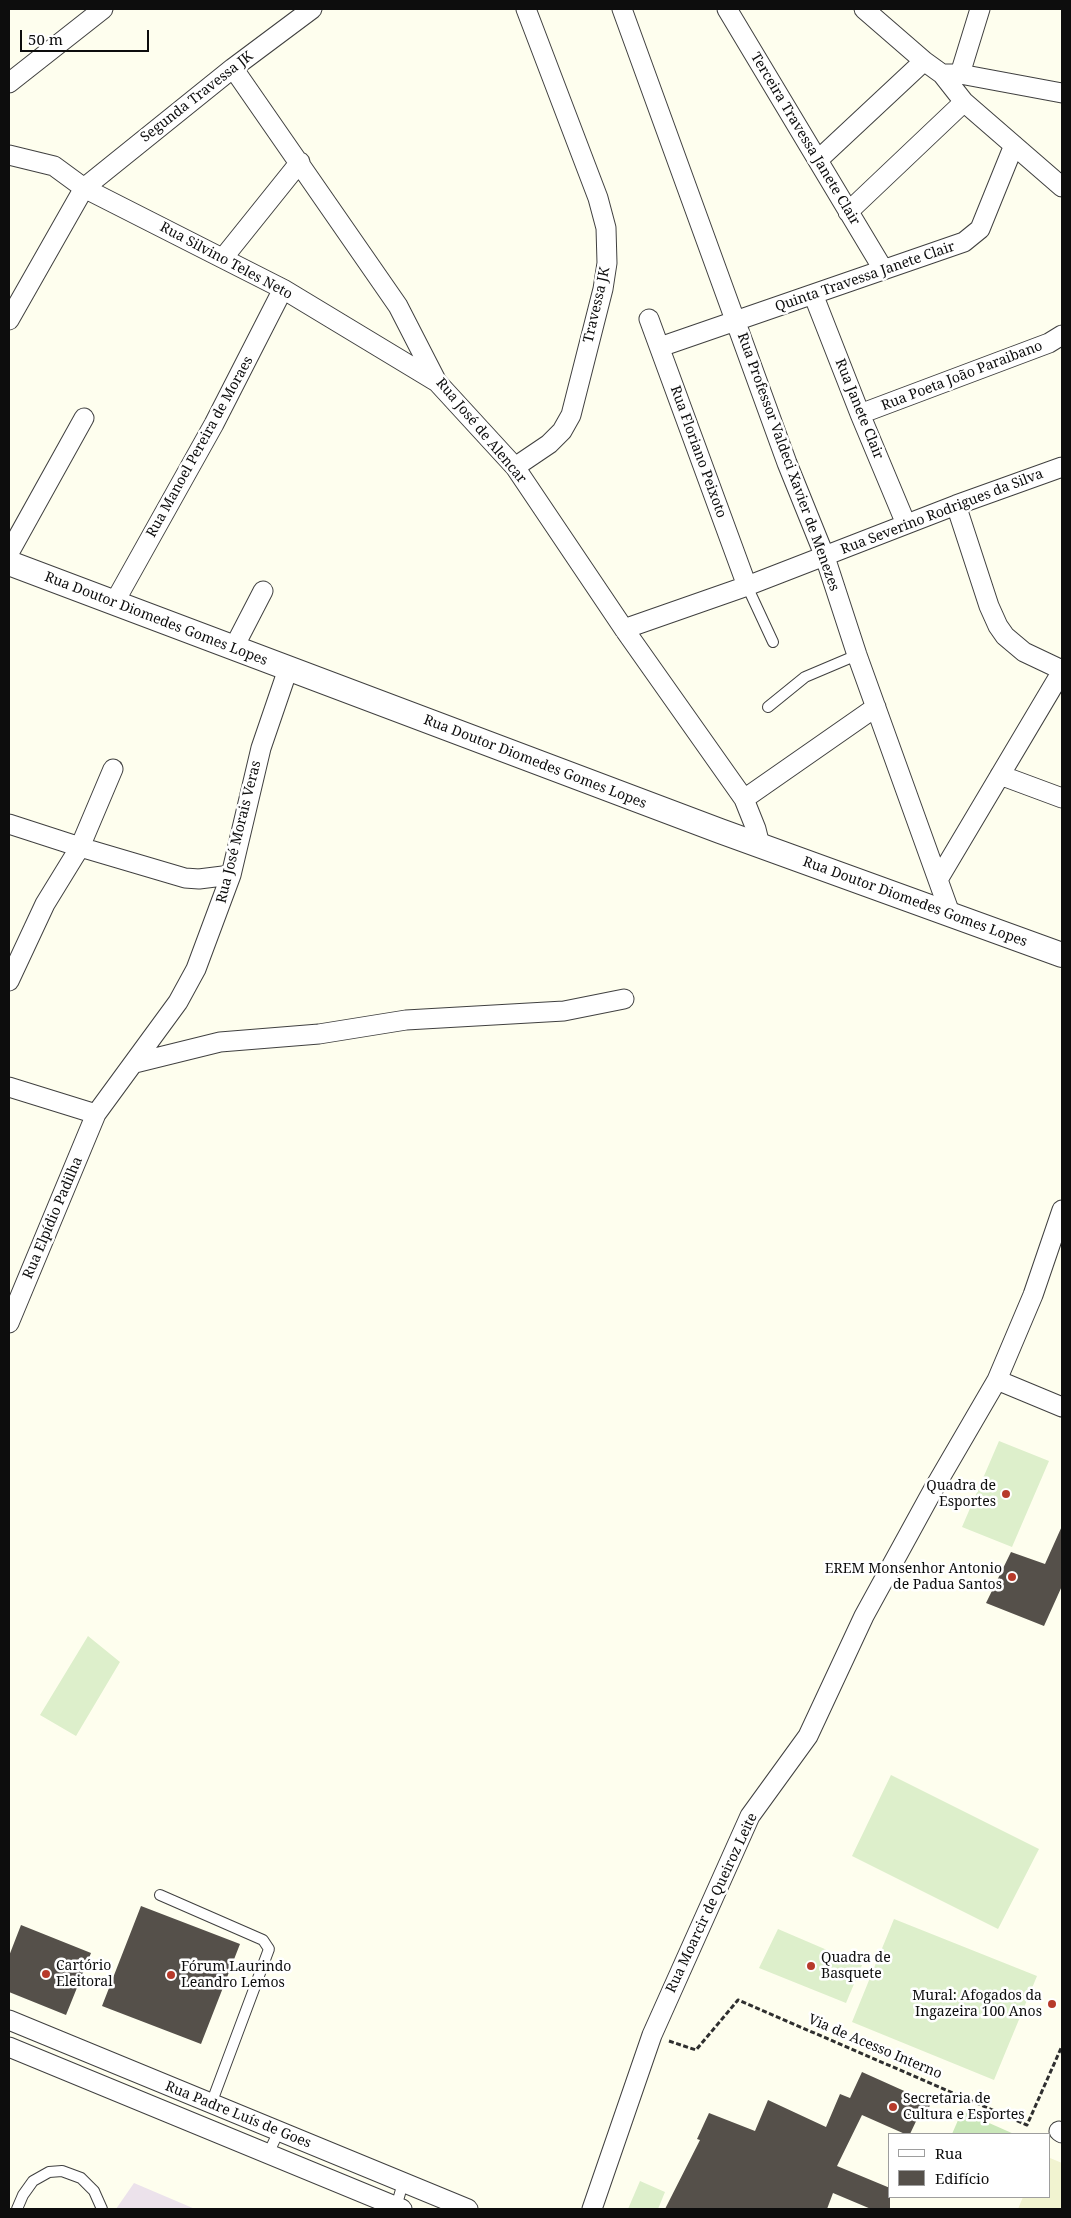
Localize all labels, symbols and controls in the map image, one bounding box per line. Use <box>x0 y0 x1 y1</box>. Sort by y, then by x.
scale bar <box>22 20 151 52</box>
text: 50 m <box>28 29 63 49</box>
street label: Segunda Travessa JK <box>137 48 257 146</box>
street label: Terceira Travessa Janete Clair <box>747 50 863 228</box>
street label: Rua Silvino Teles Neto <box>157 219 295 303</box>
street label: Quinta Travessa Janete Clair <box>773 238 957 316</box>
street label: Travessa JK <box>580 265 614 345</box>
street label: Rua Professor Valdeci Xavier de Menezes <box>733 331 843 593</box>
street label: Rua Poeta João Paraibano <box>879 337 1045 415</box>
street label: Rua Manoel Pereira de Moraes <box>143 354 257 540</box>
street label: Rua Janete Clair <box>831 356 887 462</box>
street label: Rua José de Alencar <box>432 375 530 487</box>
street label: Rua Floriano Peixoto <box>666 384 730 520</box>
street label: Rua Severino Rodrigues da Silva <box>838 466 1046 558</box>
street label: Rua Doutor Diomedes Gomes Lopes <box>42 569 270 669</box>
street label: Rua Doutor Diomedes Gomes Lopes <box>421 712 649 812</box>
street label: Rua José Morais Veras <box>213 759 265 905</box>
street label: Rua Doutor Diomedes Gomes Lopes <box>801 854 1029 950</box>
street label: Rua Elpídio Padilha <box>20 1154 86 1282</box>
place label: Quadra de Esportes <box>926 1478 996 1510</box>
marker: Quadra de Esportes <box>1000 1488 1012 1500</box>
place label: EREM Monsenhor Antonio de Padua Santos <box>825 1561 1002 1594</box>
marker: EREM Monsenhor Antonio de Padua Santos <box>1006 1571 1018 1583</box>
street label: Rua Moarcir de Queiroz Leite <box>663 1810 761 1996</box>
place label: Quadra de Basquete <box>821 1950 891 1982</box>
place label: Cartório Eleitoral <box>56 1958 113 1990</box>
place label: Fórum Laurindo Leandro Lemos <box>181 1959 291 1991</box>
marker: Quadra de Basquete <box>805 1960 817 1972</box>
marker: Cartório Eleitoral <box>40 1968 52 1980</box>
marker: Fórum Laurindo Leandro Lemos <box>165 1969 177 1981</box>
place label: Mural: Afogados da Ingazeira 100 Anos <box>912 1988 1042 2020</box>
marker: Mural: Afogados da Ingazeira 100 Anos <box>1046 1998 1058 2010</box>
street label: Via de Acesso Interno <box>806 2011 944 2083</box>
street label: Rua Padre Luís de Goes <box>163 2078 313 2152</box>
place label: Secretaria de Cultura e Esportes <box>903 2091 1025 2124</box>
marker: Secretaria de Cultura e Esportes <box>887 2101 899 2113</box>
legend <box>888 2133 1051 2198</box>
text: Rua <box>935 2143 963 2163</box>
text: Edifício <box>935 2168 990 2188</box>

